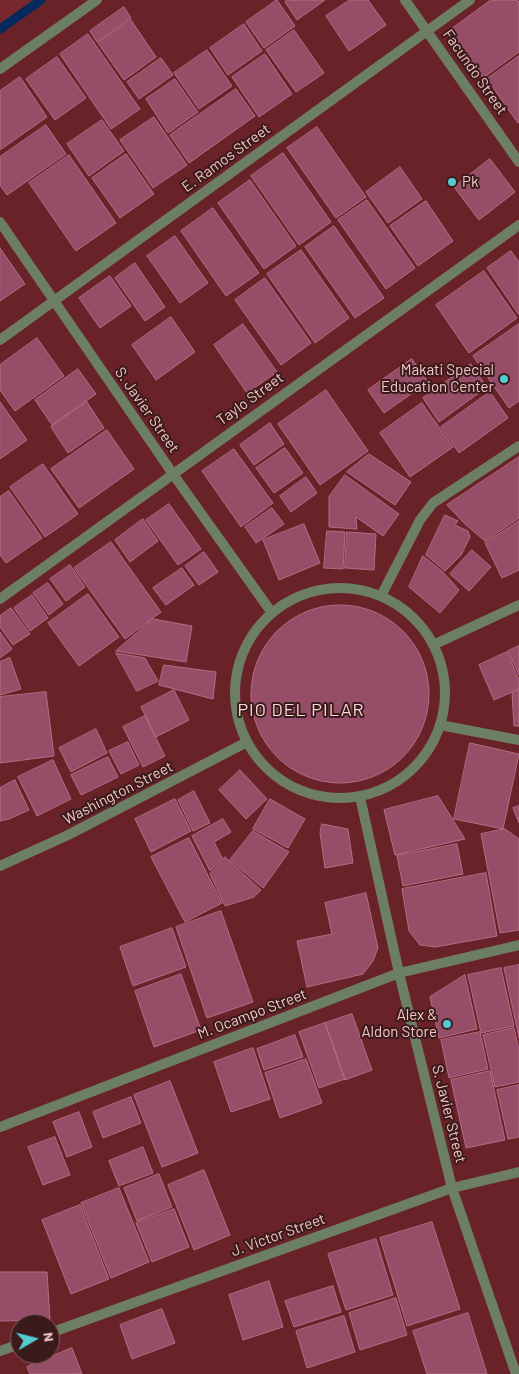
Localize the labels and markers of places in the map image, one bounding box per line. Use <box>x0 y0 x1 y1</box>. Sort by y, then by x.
place label: Pk <box>462 173 478 191</box>
marker: Pk <box>446 176 458 188</box>
place label: Makati Special Education Center <box>381 361 494 396</box>
marker: Makati Special Education Center <box>498 373 510 385</box>
place label: Alex & Aldon Store <box>361 1006 437 1041</box>
marker: Alex & Aldon Store <box>441 1018 453 1030</box>

